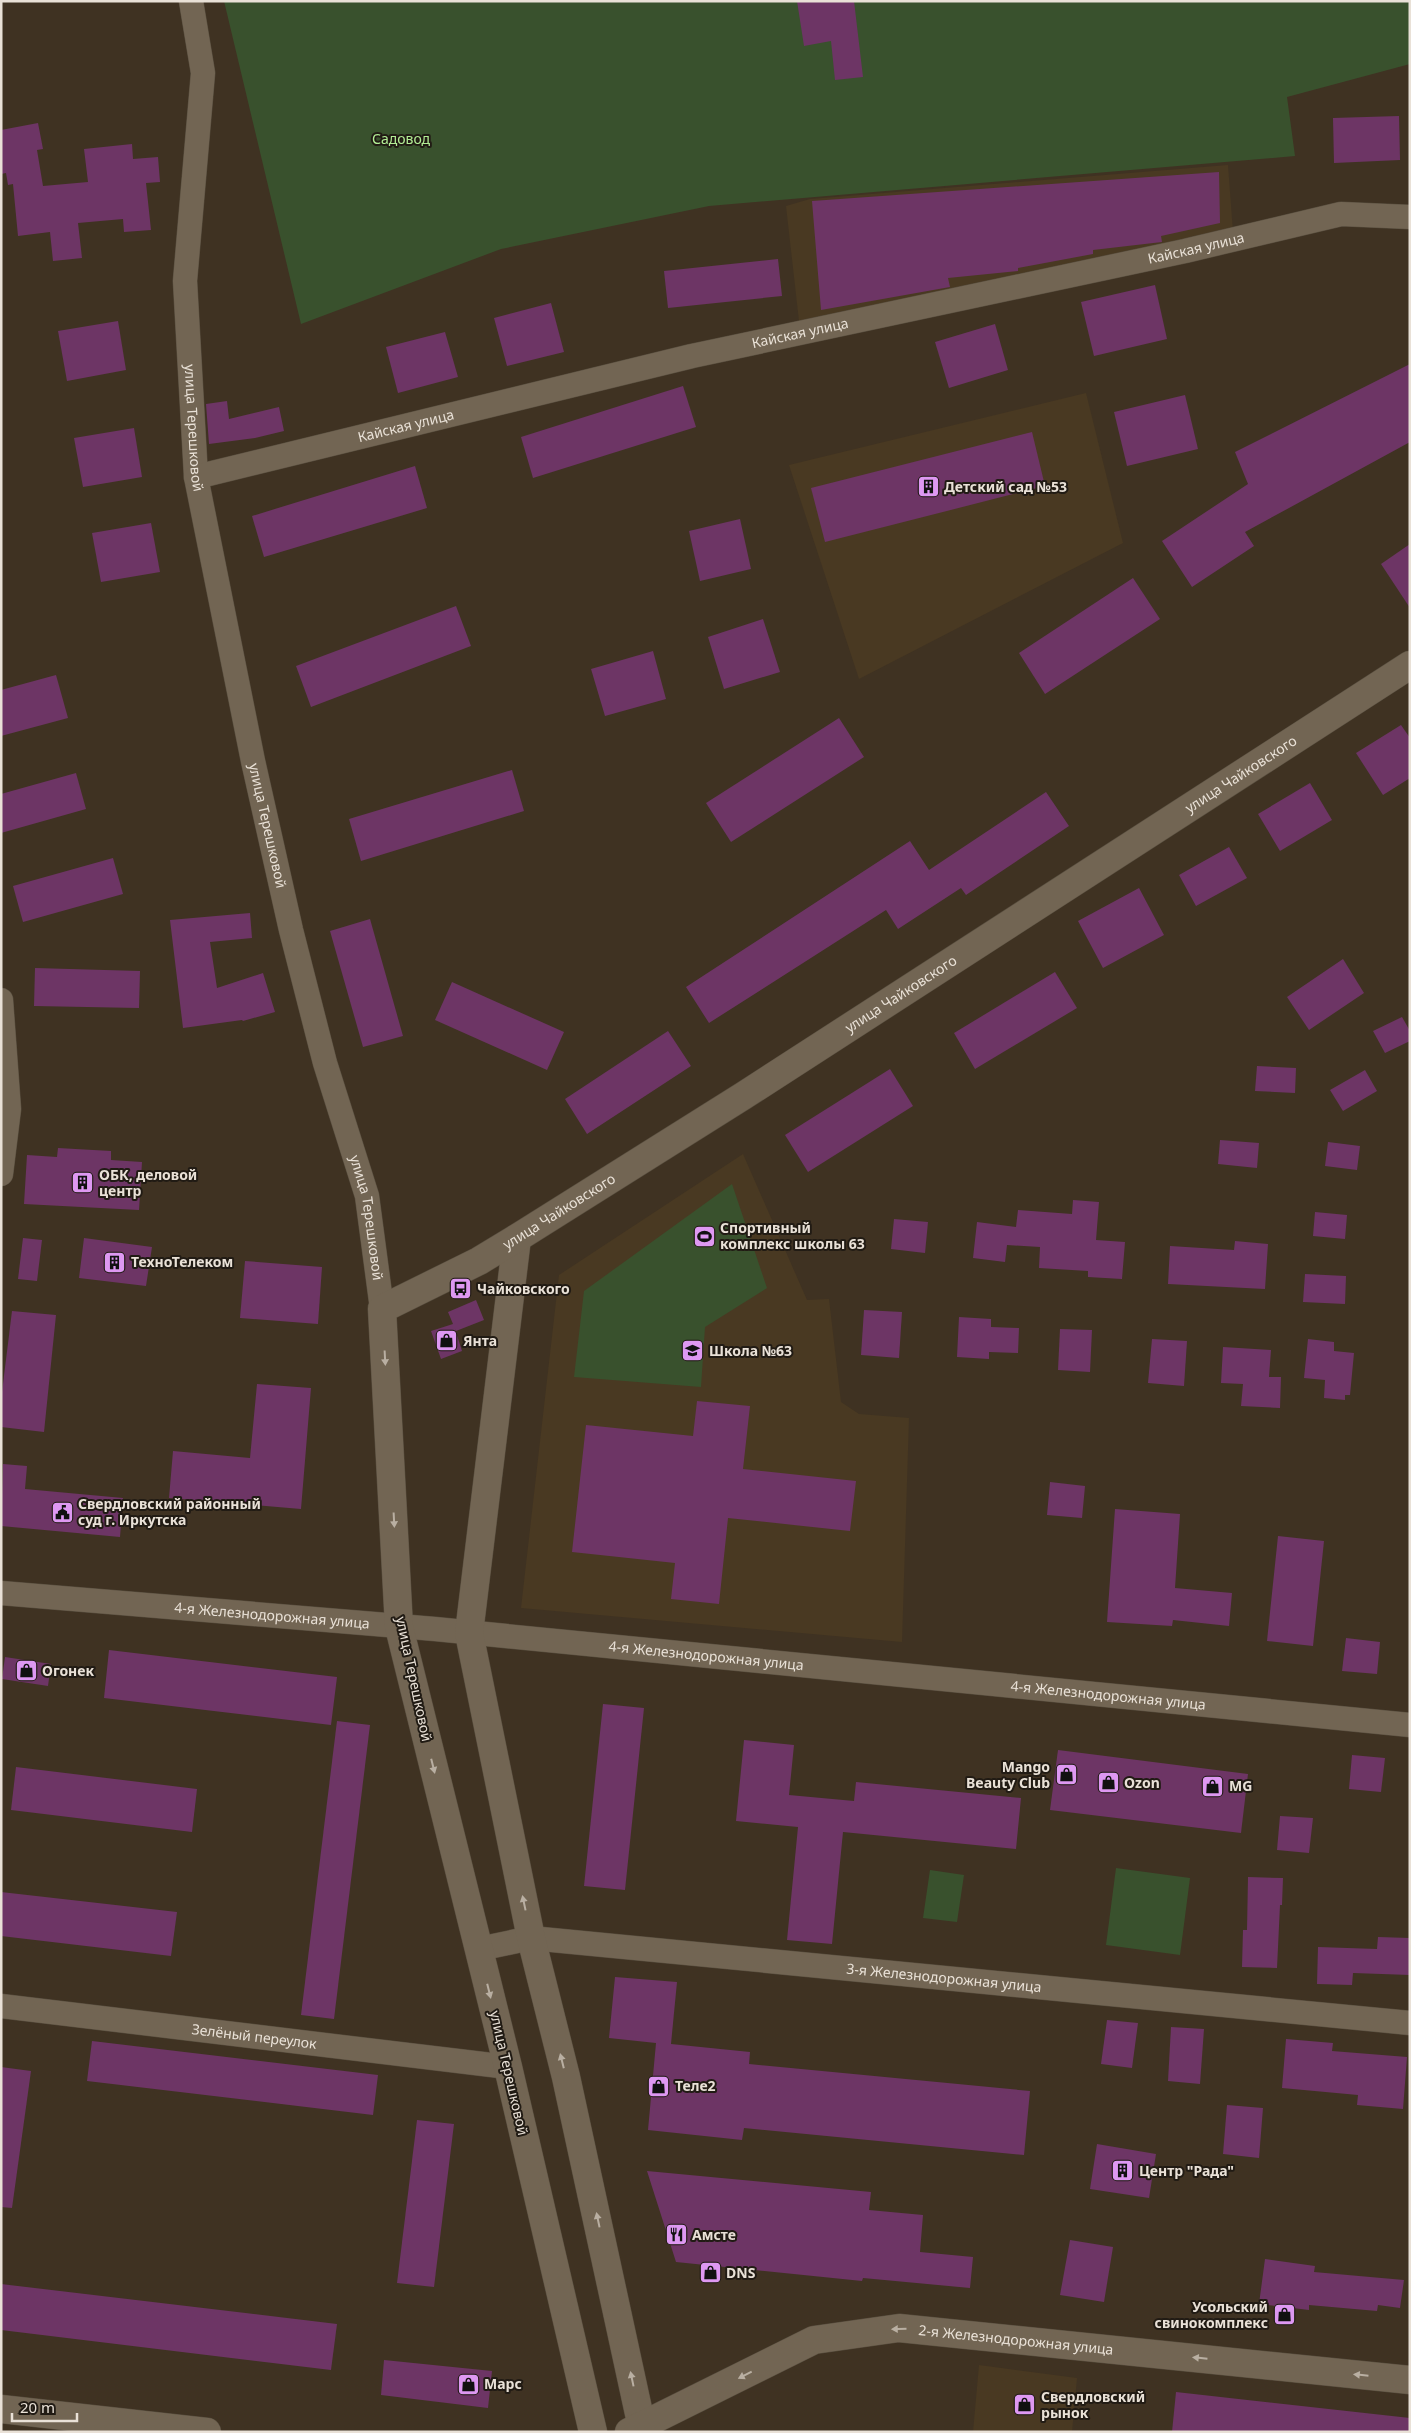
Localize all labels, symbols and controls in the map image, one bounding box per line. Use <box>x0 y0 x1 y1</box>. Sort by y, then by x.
park label: Садовод <box>372 129 431 148</box>
street label: Кайская улица <box>1146 227 1246 268</box>
street label: Кайская улица <box>750 313 850 352</box>
street label: улица Терешковой <box>181 364 209 493</box>
street label: Кайская улица <box>356 404 456 446</box>
building icon: Детский сад №53 <box>916 475 940 499</box>
place label: Детский сад №53 <box>944 477 1067 496</box>
street label: улица Чайковского <box>1181 731 1300 817</box>
street label: улица Терешковой <box>245 761 291 890</box>
street label: улица Чайковского <box>841 950 960 1037</box>
street label: улица Терешковой <box>346 1152 388 1281</box>
place label: ОБК, деловой центр <box>99 1165 197 1200</box>
street label: улица Чайковского <box>499 1169 619 1253</box>
building icon: ОБК, деловой центр <box>71 1171 95 1195</box>
place label: Спортивный комплекс школы 63 <box>720 1218 865 1253</box>
sports icon: Спортивный комплекс школы 63 <box>692 1224 716 1248</box>
building icon: ТехноТелеком <box>103 1250 127 1274</box>
place label: ТехноТелеком <box>131 1252 233 1271</box>
bus stop icon: Чайковского <box>449 1277 473 1301</box>
place label: Чайковского <box>477 1279 570 1298</box>
shop icon: Янта <box>435 1329 459 1353</box>
place label: Янта <box>463 1331 497 1350</box>
school or university icon: Школа №63 <box>681 1339 705 1363</box>
place label: Школа №63 <box>709 1341 792 1360</box>
one-way arrow <box>382 1350 390 1366</box>
place label: Свердловский районный суд г. Иркутска <box>78 1494 261 1529</box>
public building icon: Свердловский районный суд г. Иркутска <box>50 1500 74 1524</box>
one-way arrow <box>390 1512 398 1528</box>
street label: 4-я Железнодорожная улица <box>174 1597 370 1633</box>
street label: улица Терешковой <box>392 1615 437 1743</box>
street label: 4-я Железнодорожная улица <box>608 1636 805 1674</box>
shop icon: Огонек <box>14 1659 38 1683</box>
place label: Огонек <box>42 1661 94 1680</box>
street label: 4-я Железнодорожная улица <box>1010 1676 1207 1714</box>
place label: Mango Beauty Club <box>966 1757 1050 1792</box>
one-way arrow <box>430 1758 438 1773</box>
shop icon: Mango Beauty Club <box>1054 1763 1078 1787</box>
shop icon: Ozon <box>1096 1771 1120 1795</box>
place label: Ozon <box>1124 1773 1160 1792</box>
shop icon: MG <box>1201 1774 1225 1798</box>
place label: MG <box>1229 1776 1252 1795</box>
one-way arrow <box>520 1896 528 1911</box>
street label: 3-я Железнодорожная улица <box>846 1959 1042 1996</box>
one-way arrow <box>486 1984 494 1999</box>
street label: улица Терешковой <box>486 2009 533 2137</box>
street label: Зелёный переулок <box>191 2019 318 2053</box>
one-way arrow <box>558 2054 566 2069</box>
shop icon: Теле2 <box>647 2074 671 2098</box>
place label: Теле2 <box>675 2076 716 2095</box>
building icon: Центр "Рада" <box>1111 2159 1135 2183</box>
place label: Центр "Рада" <box>1139 2161 1234 2180</box>
one-way arrow <box>594 2212 602 2227</box>
restaurant icon: Амсте <box>664 2223 688 2247</box>
place label: Амсте <box>692 2225 736 2244</box>
shop icon: DNS <box>698 2261 722 2285</box>
place label: DNS <box>726 2263 756 2282</box>
place label: Усольский свинокомплекс <box>1155 2297 1268 2332</box>
shop icon: Усольский свинокомплекс <box>1272 2303 1296 2327</box>
street label: 2-я Железнодорожная улица <box>918 2320 1114 2359</box>
one-way arrow <box>890 2326 906 2334</box>
one-way arrow <box>1191 2354 1207 2362</box>
one-way arrow <box>628 2371 636 2386</box>
one-way arrow <box>738 2371 752 2379</box>
one-way arrow <box>1353 2371 1369 2379</box>
shop icon: Марс <box>456 2372 480 2396</box>
place label: Марс <box>484 2374 522 2393</box>
place label: Свердловский рынок <box>1041 2387 1145 2422</box>
scale bar <box>12 2390 78 2422</box>
shop icon: Свердловский рынок <box>1013 2393 1037 2417</box>
text: 20 m <box>20 2397 55 2417</box>

